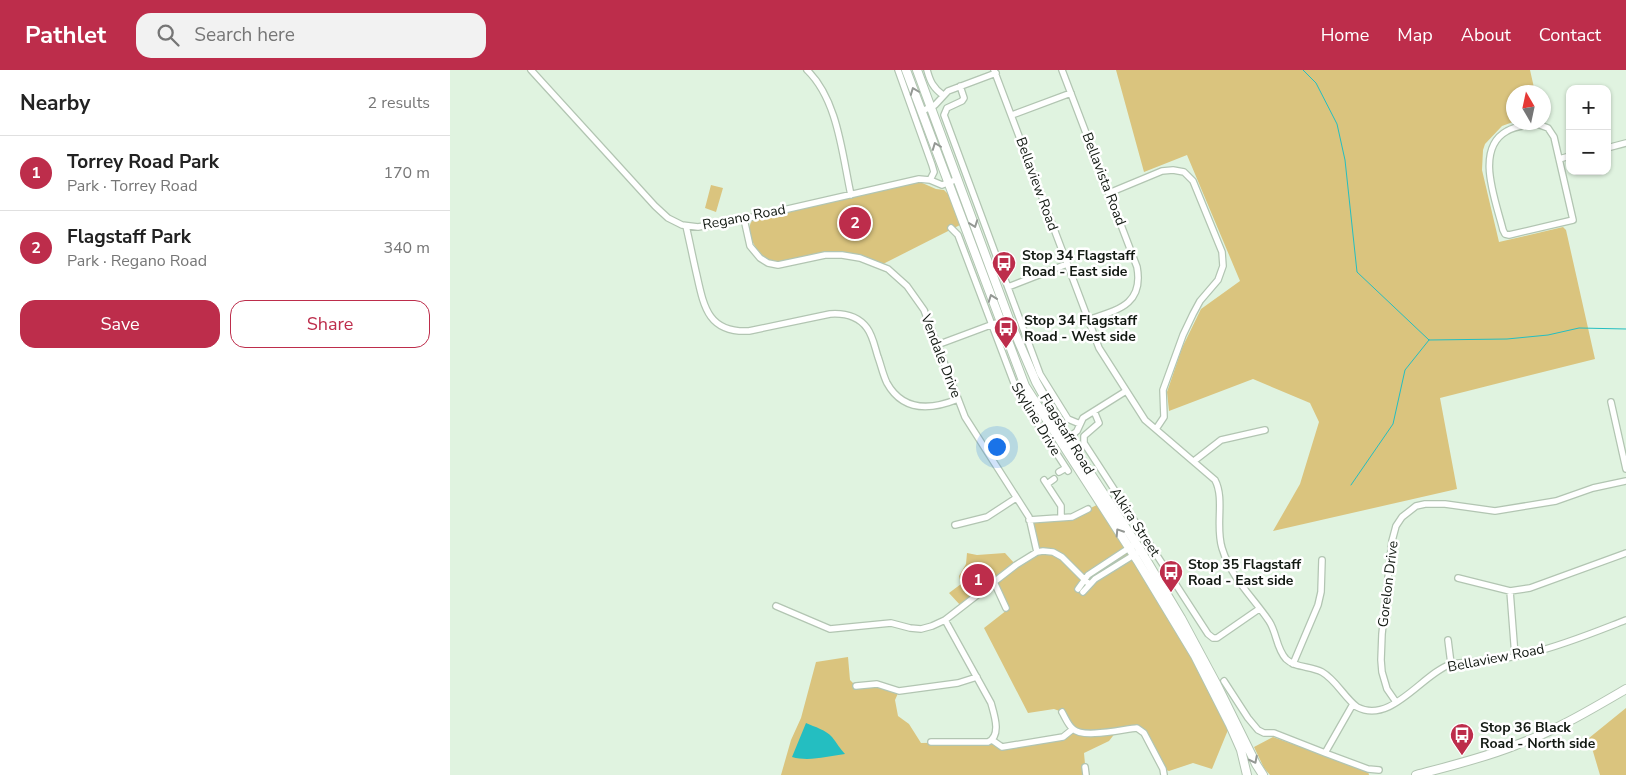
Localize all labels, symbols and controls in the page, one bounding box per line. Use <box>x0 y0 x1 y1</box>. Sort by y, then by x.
search box <box>136 13 486 58</box>
text: Pathlet <box>25 19 106 51</box>
icon: search <box>154 21 182 49</box>
text: Search here <box>194 22 295 48</box>
text: Home <box>1321 23 1369 47</box>
text: Map <box>1397 23 1433 47</box>
text: About <box>1461 23 1511 47</box>
text: Contact <box>1539 23 1601 47</box>
north arrow <box>1506 85 1551 130</box>
map controls <box>1566 85 1611 175</box>
button: + <box>1566 85 1611 130</box>
one-way arrow <box>910 87 920 95</box>
text: Nearby <box>20 89 90 117</box>
text: 2 results <box>368 92 430 114</box>
street label: Bellavista Road <box>1078 130 1130 228</box>
button: − <box>1566 130 1611 175</box>
street label: Bellaview Road <box>1011 135 1063 233</box>
one-way arrow <box>932 143 942 151</box>
text: Torrey Road Park <box>67 149 219 175</box>
text: 1 <box>31 162 41 184</box>
text: 170 m <box>383 162 430 184</box>
text: Park · Torrey Road <box>67 175 197 197</box>
street label: Regano Road <box>701 200 787 234</box>
pin: 2 <box>839 204 871 242</box>
one-way arrow <box>968 220 978 228</box>
text: Flagstaff Park <box>67 224 191 250</box>
text: 2 <box>31 237 41 259</box>
text: 340 m <box>383 237 430 259</box>
place label: Stop 34 Flagstaff Road - East side <box>1022 246 1136 281</box>
text: Park · Regano Road <box>67 250 207 272</box>
bus stop icon: Stop 34 Flagstaff Road - East side <box>991 250 1017 284</box>
one-way arrow <box>988 294 998 303</box>
button: Save <box>20 300 220 348</box>
button: Share <box>230 300 430 348</box>
street label: Vendale Drive <box>916 311 966 401</box>
place label: Stop 34 Flagstaff Road - West side <box>1024 311 1138 346</box>
bus stop icon: Stop 34 Flagstaff Road - West side <box>993 315 1019 349</box>
street label: Skyline Drive <box>1007 379 1065 459</box>
street label: Flagstaff Road <box>1035 390 1099 478</box>
your location <box>984 434 1010 460</box>
street label: Alkira Street <box>1106 484 1164 560</box>
one-way arrow <box>1116 528 1125 537</box>
street label: Gorelon Drive <box>1373 540 1403 628</box>
place label: Stop 35 Flagstaff Road - East side <box>1188 555 1302 590</box>
bus stop icon: Stop 35 Flagstaff Road - East side <box>1158 559 1184 593</box>
pin: 1 <box>962 561 994 599</box>
street label: Bellaview Road <box>1446 639 1546 677</box>
place label: Stop 36 Black Road - North side <box>1480 718 1596 753</box>
bus stop icon: Stop 36 Black Road - North side <box>1449 722 1475 756</box>
one-way arrow <box>1248 754 1258 763</box>

